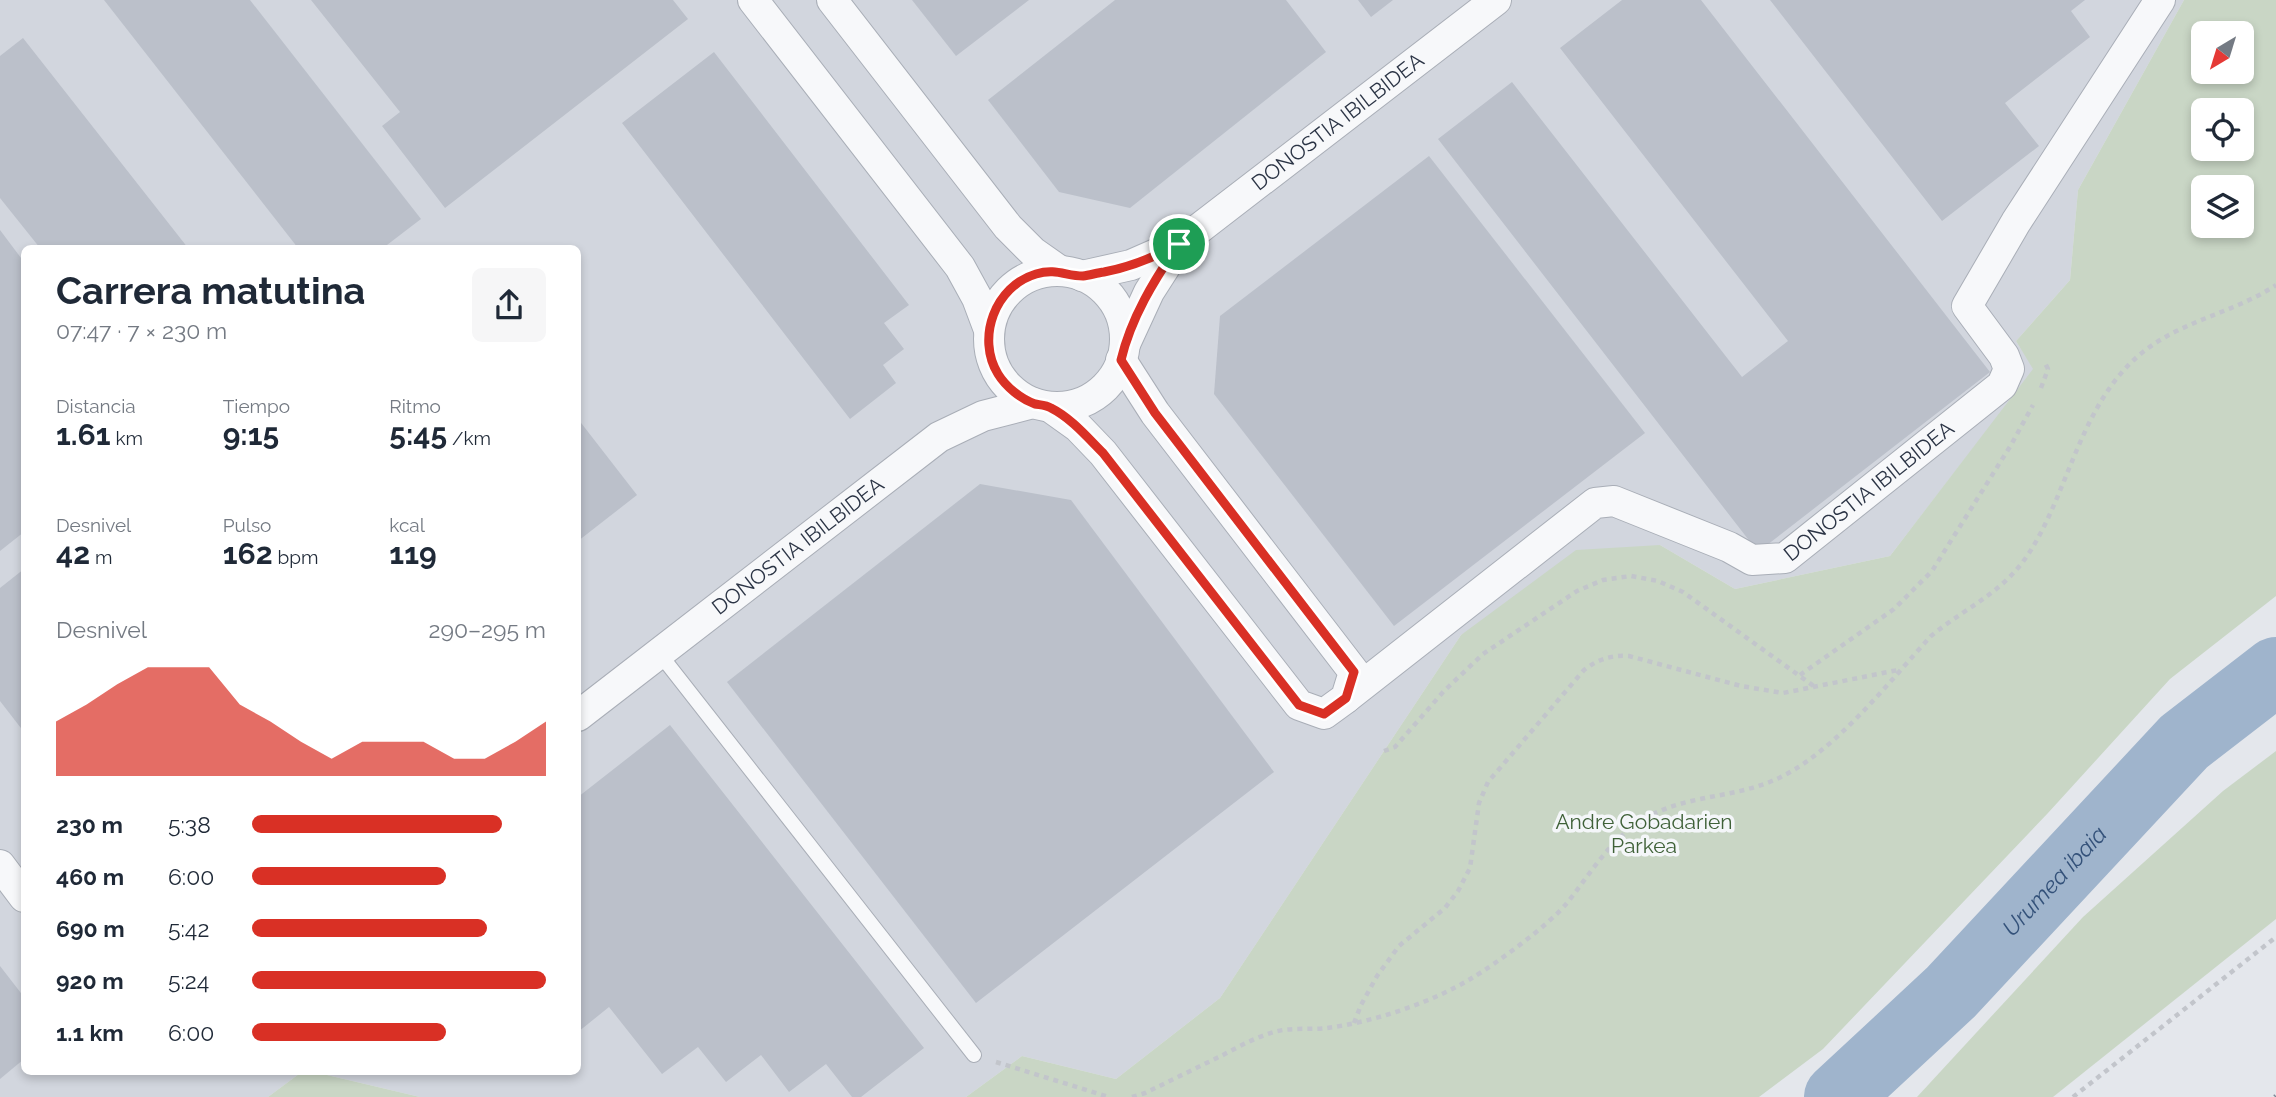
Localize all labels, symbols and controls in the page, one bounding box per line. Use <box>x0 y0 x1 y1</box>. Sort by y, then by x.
north arrow <box>2191 21 2254 84</box>
map controls <box>2191 21 2254 238</box>
street label: DONOSTIA IBILBIDEA <box>1247 47 1428 195</box>
button: locate <box>2191 98 2254 161</box>
button: layers <box>2191 175 2254 238</box>
pin <box>1149 214 1209 274</box>
icon: arrive <box>1160 225 1198 263</box>
text: Carrera matutina <box>56 268 365 313</box>
button: share <box>472 268 546 342</box>
text: 07:47 · 7 × 230 m <box>56 317 227 344</box>
text: Distancia <box>56 395 136 417</box>
text: Tiempo <box>223 395 290 417</box>
text: Ritmo <box>389 395 441 417</box>
street label: DONOSTIA IBILBIDEA <box>1779 415 1959 566</box>
text: 1.61 <box>56 417 111 452</box>
text: 9:15 <box>223 417 279 452</box>
text: 5:45 <box>389 417 447 452</box>
text: km <box>111 427 143 449</box>
text: /km <box>447 427 491 449</box>
street label: DONOSTIA IBILBIDEA <box>707 471 889 620</box>
text: Desnivel <box>56 514 131 536</box>
text: Pulso <box>223 514 271 536</box>
text: kcal <box>389 514 425 536</box>
text: 42 <box>56 536 90 571</box>
text: 162 <box>223 536 273 571</box>
text: 119 <box>389 536 437 571</box>
text: m <box>90 546 112 568</box>
text: bpm <box>273 546 318 568</box>
text: Desnivel <box>56 616 147 643</box>
text: 290–295 m <box>428 616 546 643</box>
park label: Andre Gobadarien Parkea <box>1555 809 1733 858</box>
text: 230 m <box>56 811 123 838</box>
text: 5:38 <box>168 811 211 838</box>
water label: Urumea ibaia <box>1996 820 2112 941</box>
text: 460 m <box>56 863 124 890</box>
text: 6:00 <box>168 863 214 890</box>
text: 690 m <box>56 915 125 942</box>
text: 5:42 <box>168 915 209 942</box>
text: 920 m <box>56 967 124 994</box>
text: 5:24 <box>168 967 209 994</box>
text: 1.1 km <box>56 1019 124 1046</box>
text: 6:00 <box>168 1019 214 1046</box>

